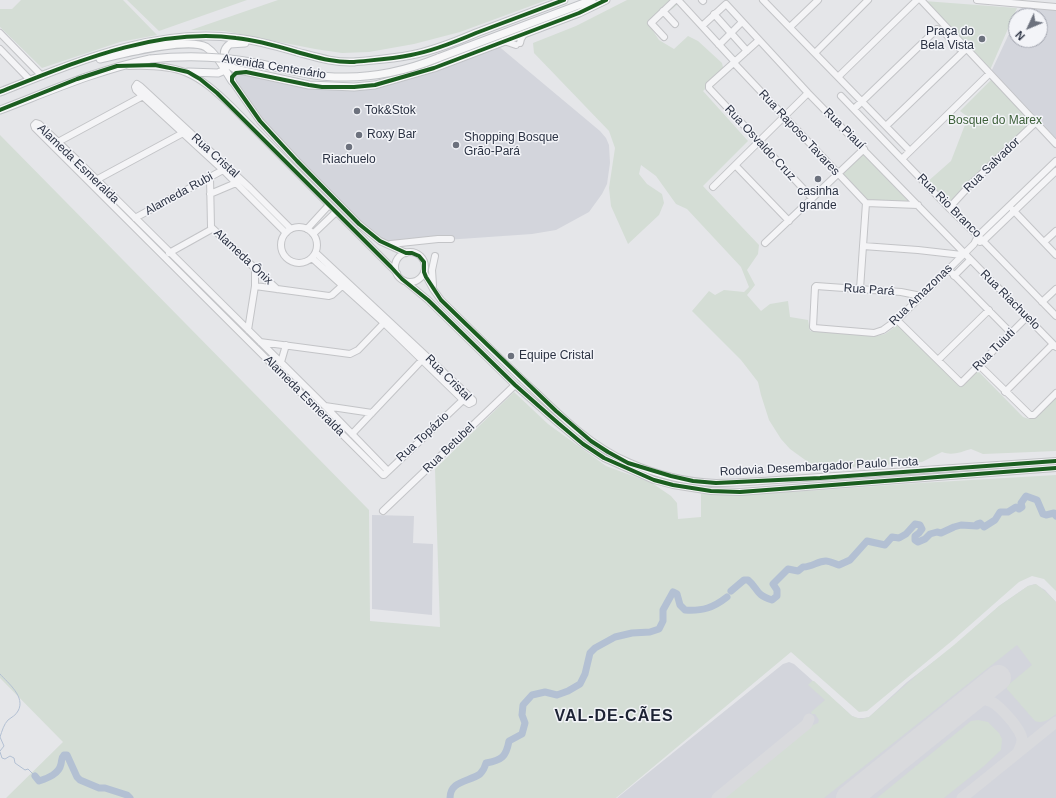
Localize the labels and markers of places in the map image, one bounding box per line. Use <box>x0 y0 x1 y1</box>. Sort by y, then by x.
place label: Praça do Bela Vista <box>920 25 974 53</box>
marker: Praça do Bela Vista <box>977 34 987 44</box>
place label: Tok&Stok <box>365 104 416 118</box>
marker: Tok&Stok <box>352 106 362 116</box>
place label: Roxy Bar <box>367 128 416 142</box>
marker: Roxy Bar <box>354 130 364 140</box>
place label: Shopping Bosque Grão-Pará <box>464 131 559 159</box>
marker: Shopping Bosque Grão-Pará <box>451 140 461 150</box>
marker: Riachuelo <box>344 142 354 152</box>
place label: Riachuelo <box>322 153 376 167</box>
marker: casinha grande <box>813 174 823 184</box>
place label: casinha grande <box>797 185 839 213</box>
place label: Equipe Cristal <box>519 349 594 363</box>
marker: Equipe Cristal <box>506 351 516 361</box>

